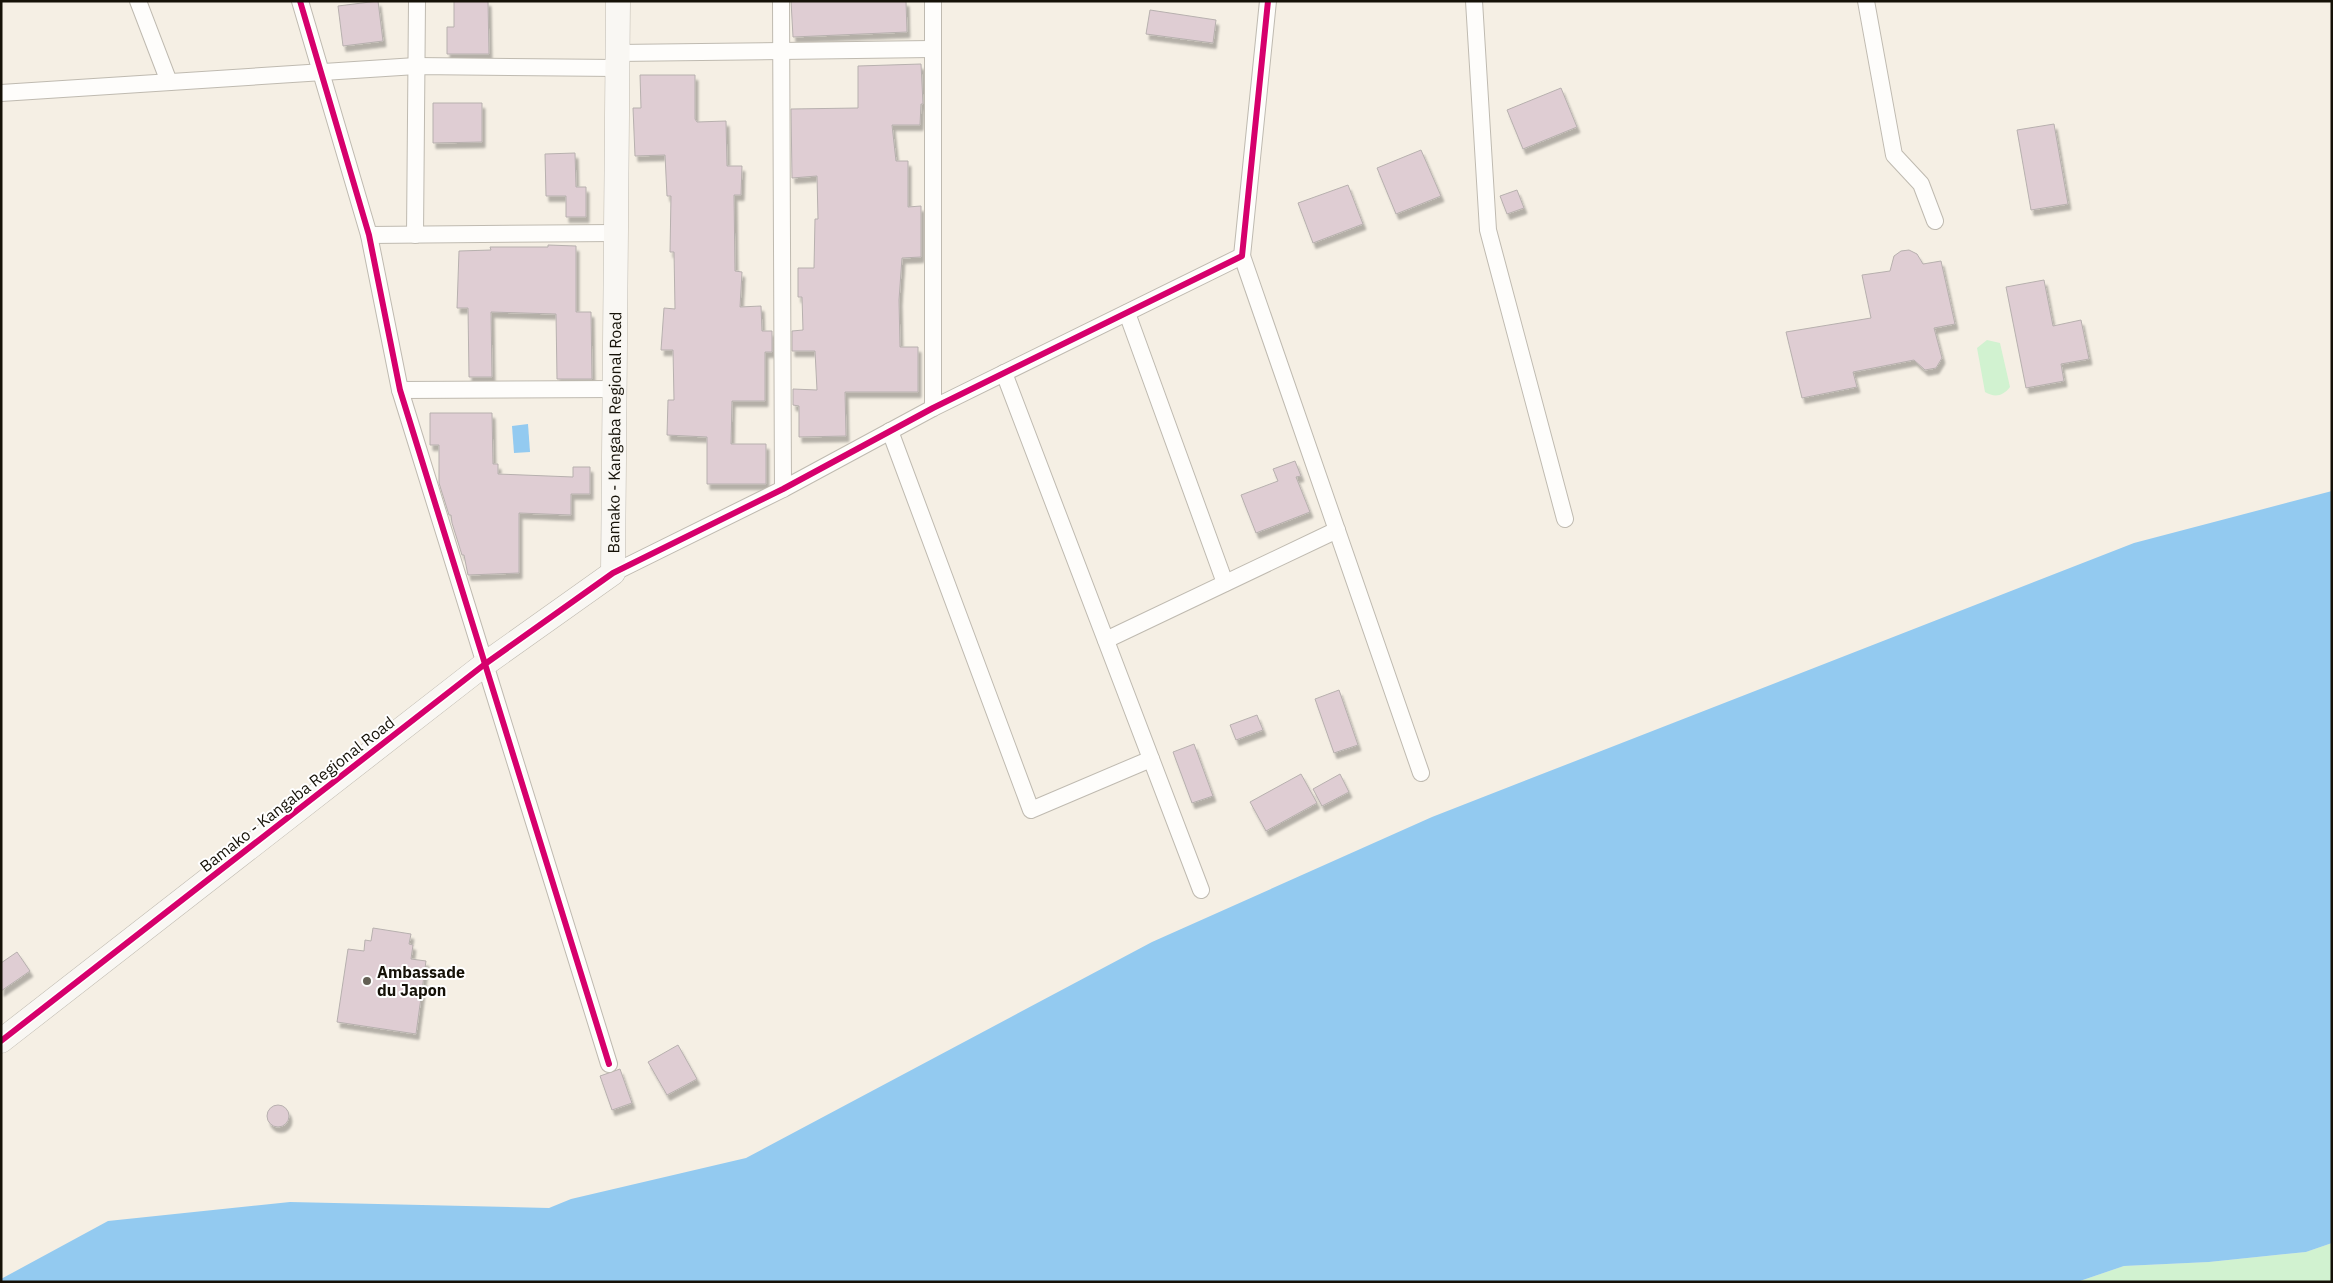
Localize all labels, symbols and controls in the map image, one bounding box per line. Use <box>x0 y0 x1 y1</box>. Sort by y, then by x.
street label: Bamako - Kangaba Regional Road <box>603 312 625 553</box>
street label: Bamako - Kangaba Regional Road <box>196 712 398 876</box>
place label: Ambassade du Japon <box>377 962 465 1000</box>
marker: Ambassade du Japon <box>361 975 373 987</box>

